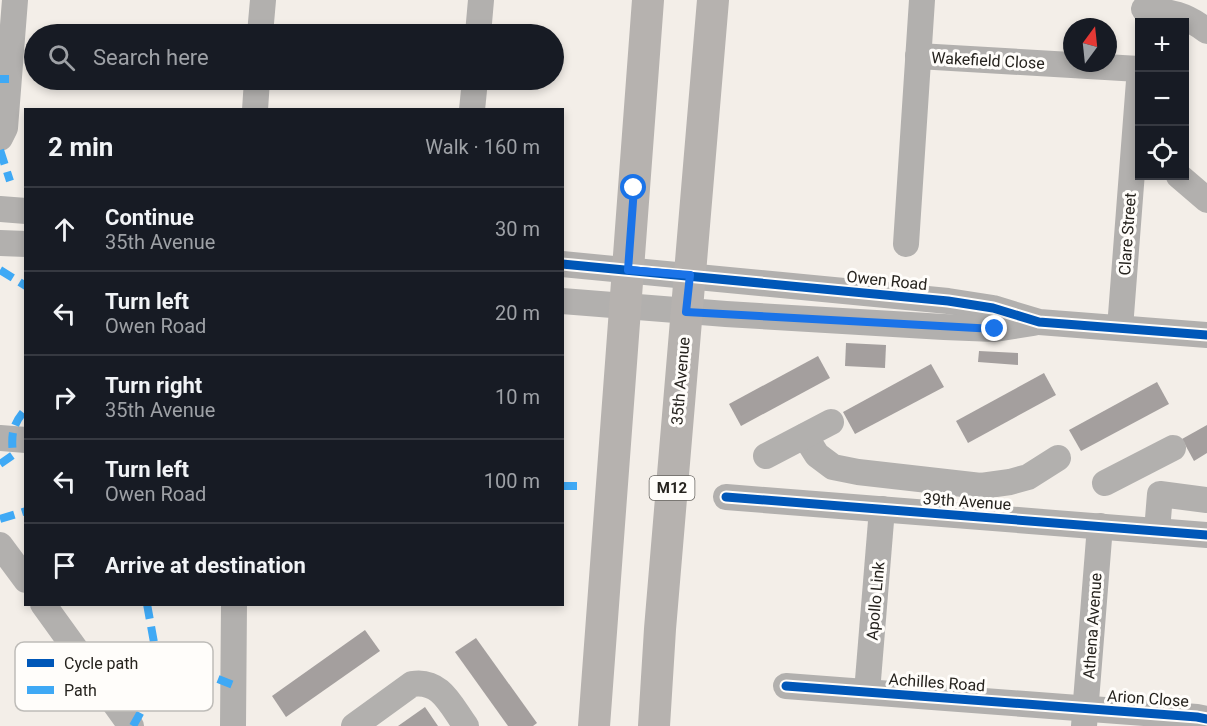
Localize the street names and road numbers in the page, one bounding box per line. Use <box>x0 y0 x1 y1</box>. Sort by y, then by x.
street label: Wakefield Close <box>931 48 1045 73</box>
street label: Clare Street <box>1115 192 1140 276</box>
street label: Owen Road <box>846 267 928 294</box>
street label: 35th Avenue <box>667 336 694 426</box>
road number: M12 <box>650 476 694 500</box>
street label: 39th Avenue <box>922 489 1012 514</box>
street label: Apollo Link <box>863 560 888 641</box>
street label: Athena Avenue <box>1079 572 1106 680</box>
street label: Achilles Road <box>888 670 986 695</box>
street label: Arion Close <box>1106 686 1189 711</box>

